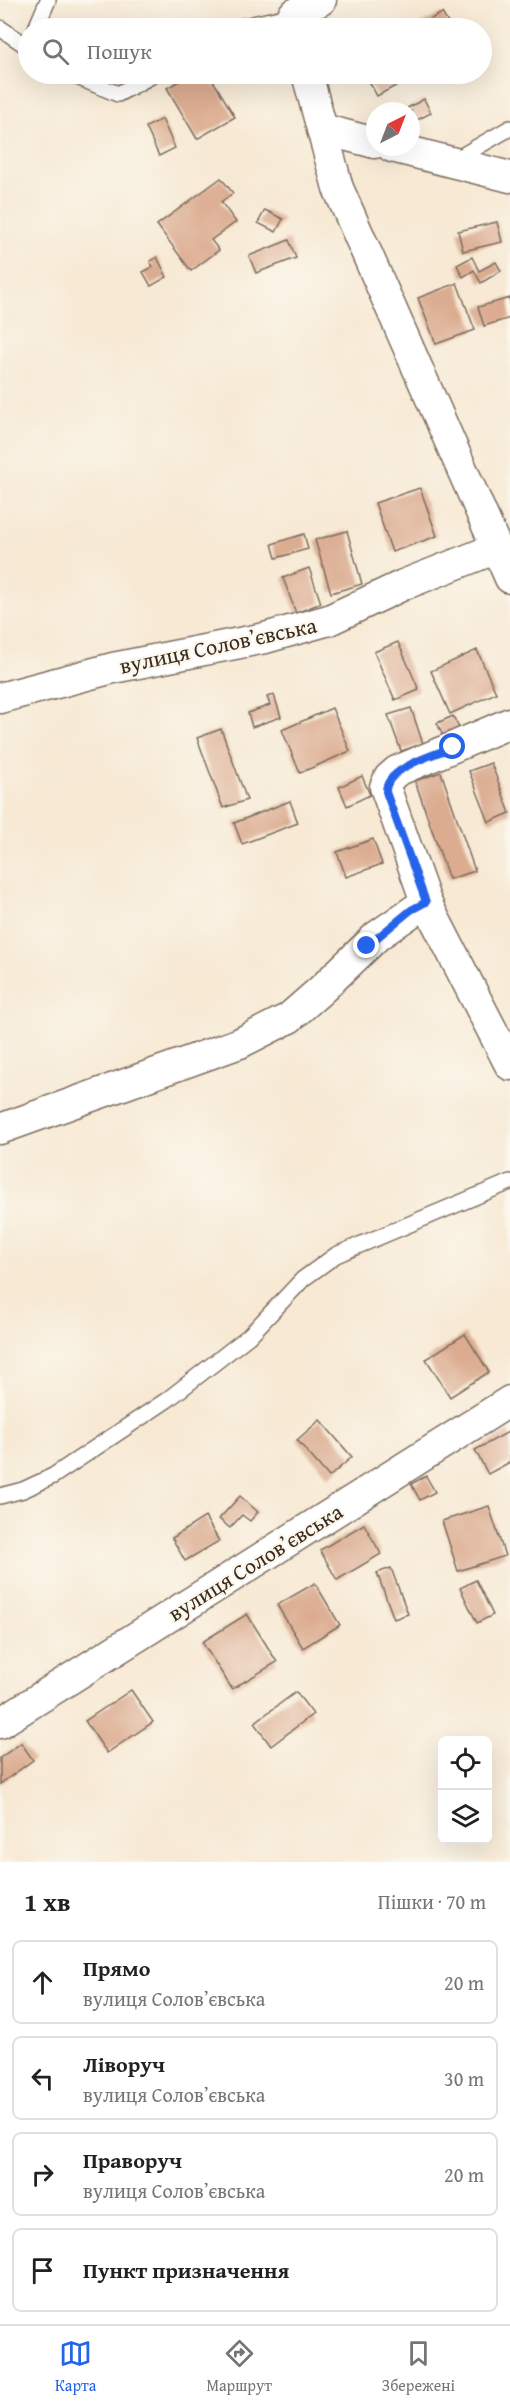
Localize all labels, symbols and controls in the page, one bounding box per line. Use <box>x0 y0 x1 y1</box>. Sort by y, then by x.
search box <box>18 18 492 84</box>
icon: search <box>39 35 72 68</box>
text: Пошук <box>87 35 152 67</box>
north arrow <box>366 102 420 156</box>
street label: вулиця Соловʼєвська <box>117 608 320 681</box>
route start <box>439 733 465 759</box>
route end <box>353 932 379 958</box>
street label: вулиця Соловʼєвська <box>161 1495 349 1629</box>
map controls <box>438 1736 492 1844</box>
button: locate <box>438 1736 492 1790</box>
button: layers <box>438 1790 492 1844</box>
text: 1 хв <box>24 1882 71 1921</box>
text: Пішки · 70 m <box>378 1887 486 1916</box>
text: Прямо <box>83 1952 150 1984</box>
icon: ahead <box>26 1966 59 1999</box>
text: 20 m <box>444 1968 484 1997</box>
text: вулиця Соловʼєвська <box>83 1984 265 2013</box>
text: Ліворуч <box>83 2048 165 2080</box>
icon: left <box>26 2062 59 2095</box>
text: 30 m <box>444 2064 484 2093</box>
text: вулиця Соловʼєвська <box>83 2080 265 2109</box>
text: Праворуч <box>83 2144 182 2176</box>
icon: right <box>26 2158 59 2191</box>
text: 20 m <box>444 2160 484 2189</box>
text: вулиця Соловʼєвська <box>83 2176 265 2205</box>
icon: arrive <box>26 2254 59 2287</box>
text: Пункт призначення <box>83 2254 289 2286</box>
tab: Карта <box>55 2337 96 2397</box>
tab: Маршрут <box>206 2337 272 2397</box>
tab: Збережені <box>382 2337 455 2397</box>

